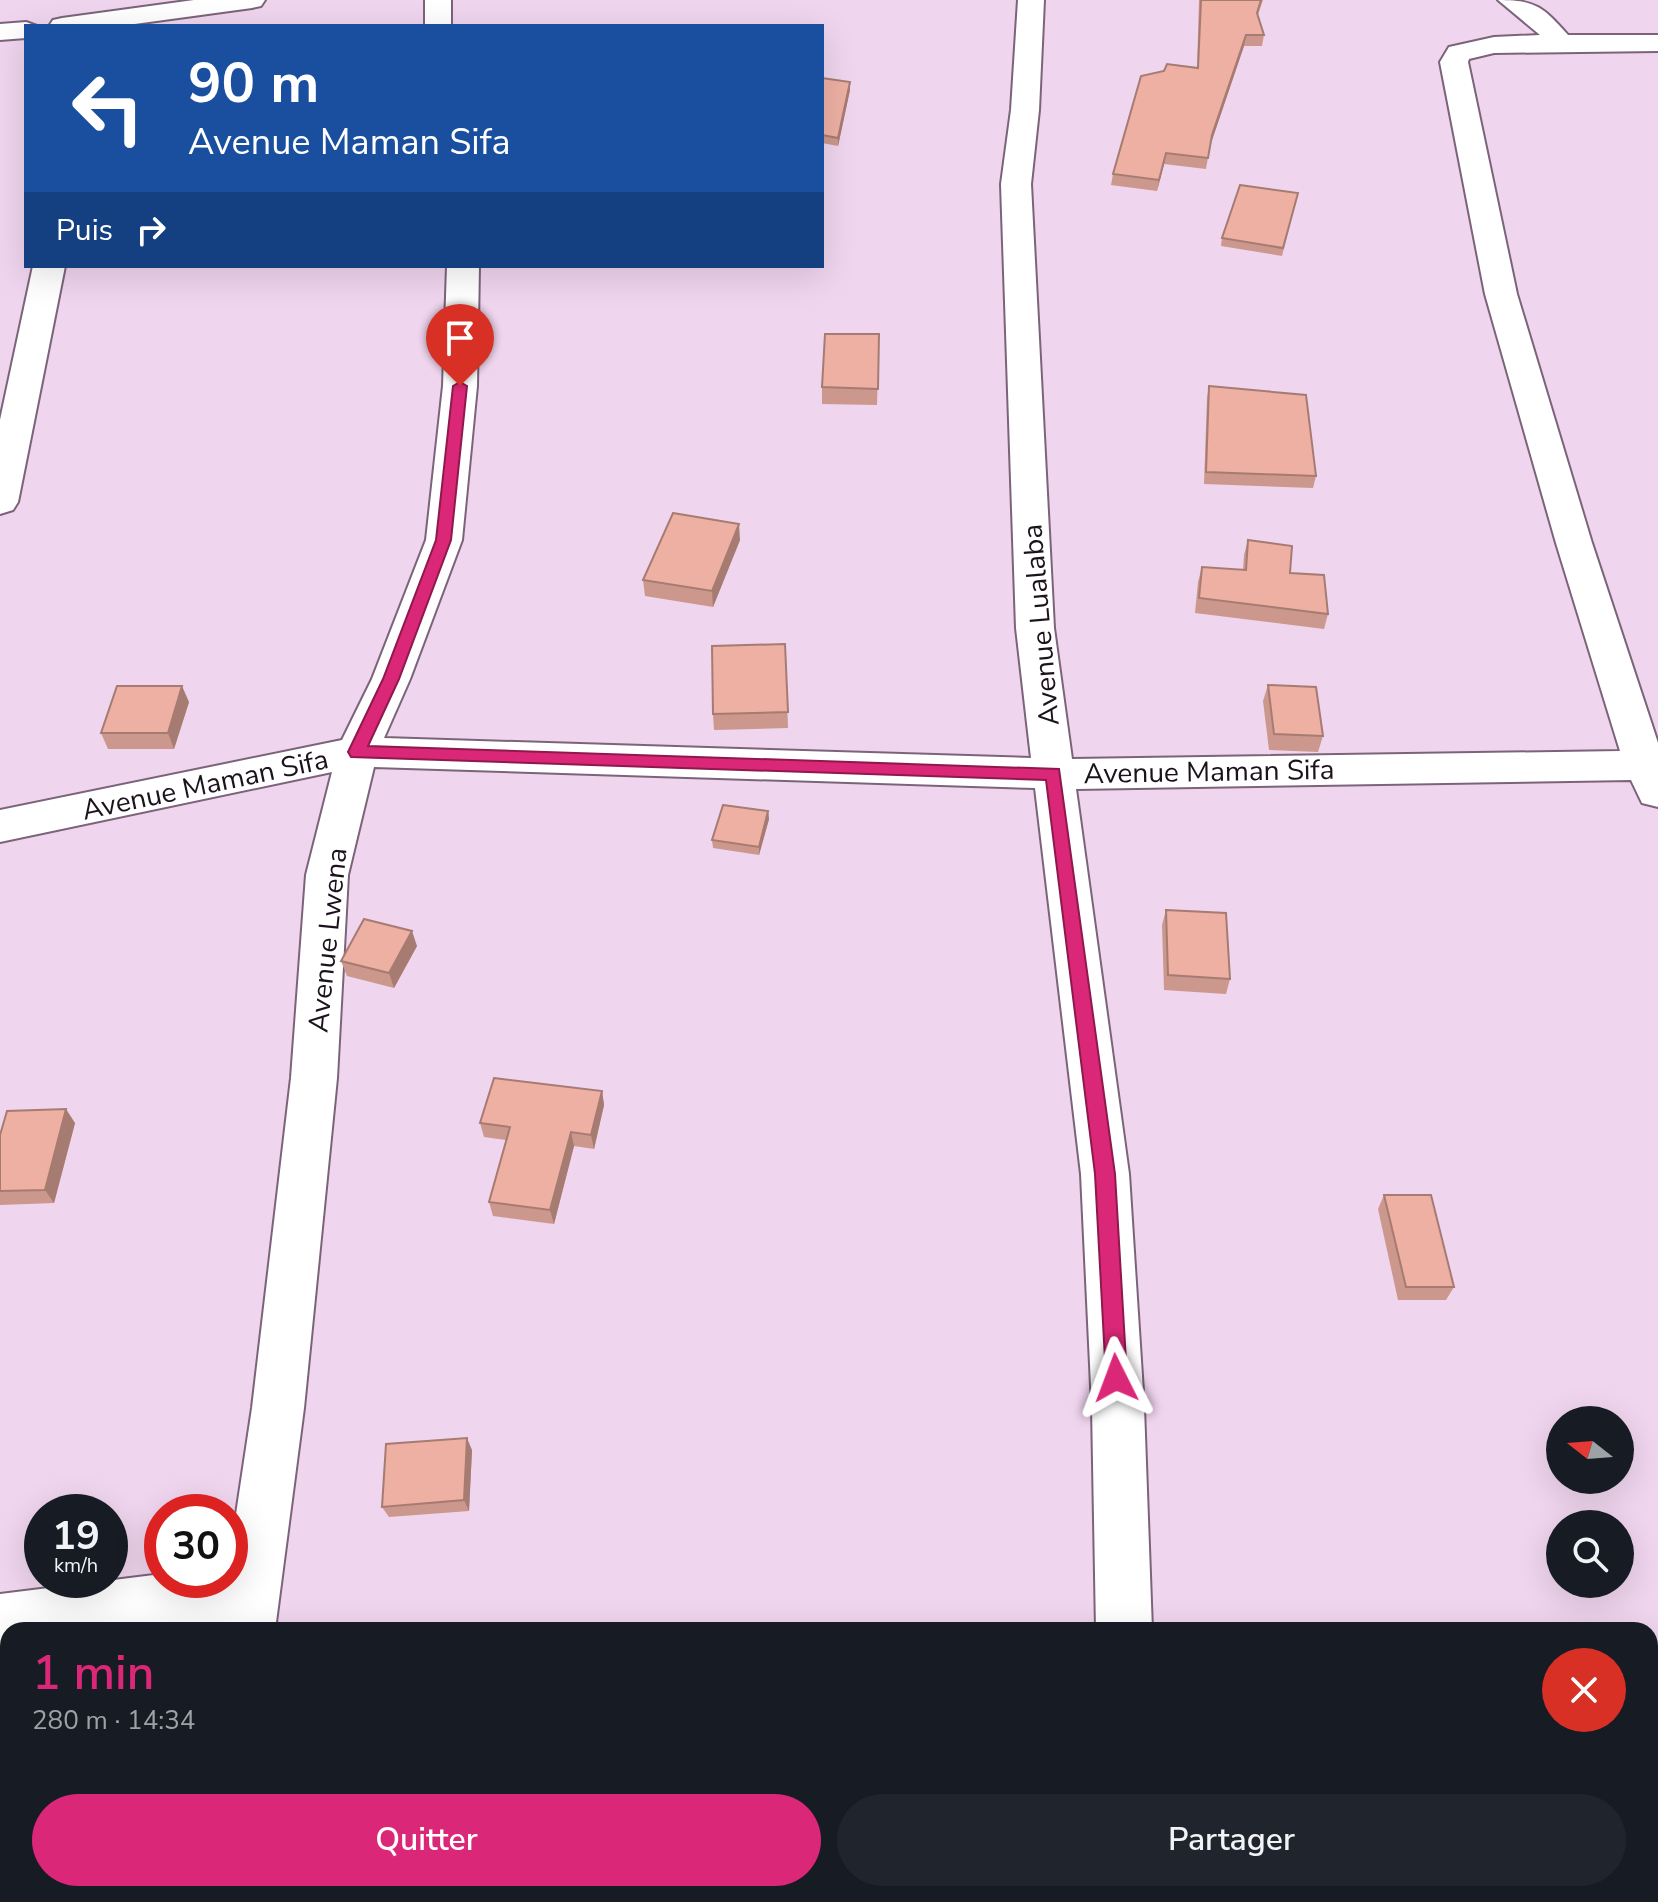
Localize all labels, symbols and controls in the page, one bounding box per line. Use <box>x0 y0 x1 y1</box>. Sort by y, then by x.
text: 90 m <box>188 45 319 122</box>
icon: left <box>56 56 160 160</box>
text: Avenue Maman Sifa <box>188 118 511 167</box>
icon: right <box>129 208 173 252</box>
text: Puis <box>56 210 113 251</box>
pin <box>426 304 494 386</box>
icon: arrive <box>438 316 482 360</box>
street label: Avenue Lualaba <box>1013 523 1069 727</box>
street label: Avenue Maman Sifa <box>79 740 332 830</box>
street label: Avenue Maman Sifa <box>1083 751 1335 793</box>
street label: Avenue Lwena <box>299 846 357 1034</box>
position arrow <box>1074 1336 1158 1420</box>
north arrow <box>1546 1406 1634 1494</box>
map controls <box>1546 1406 1634 1598</box>
speed limit sign: 30 <box>144 1494 248 1598</box>
text: 19 <box>52 1509 100 1563</box>
button: search <box>1546 1510 1634 1598</box>
text: km/h <box>54 1552 98 1579</box>
text: 1 min <box>32 1640 154 1706</box>
button: close <box>1542 1648 1626 1732</box>
text: 280 m · 14:34 <box>32 1703 195 1738</box>
button: Quitter <box>32 1794 821 1886</box>
button: Partager <box>837 1794 1626 1886</box>

